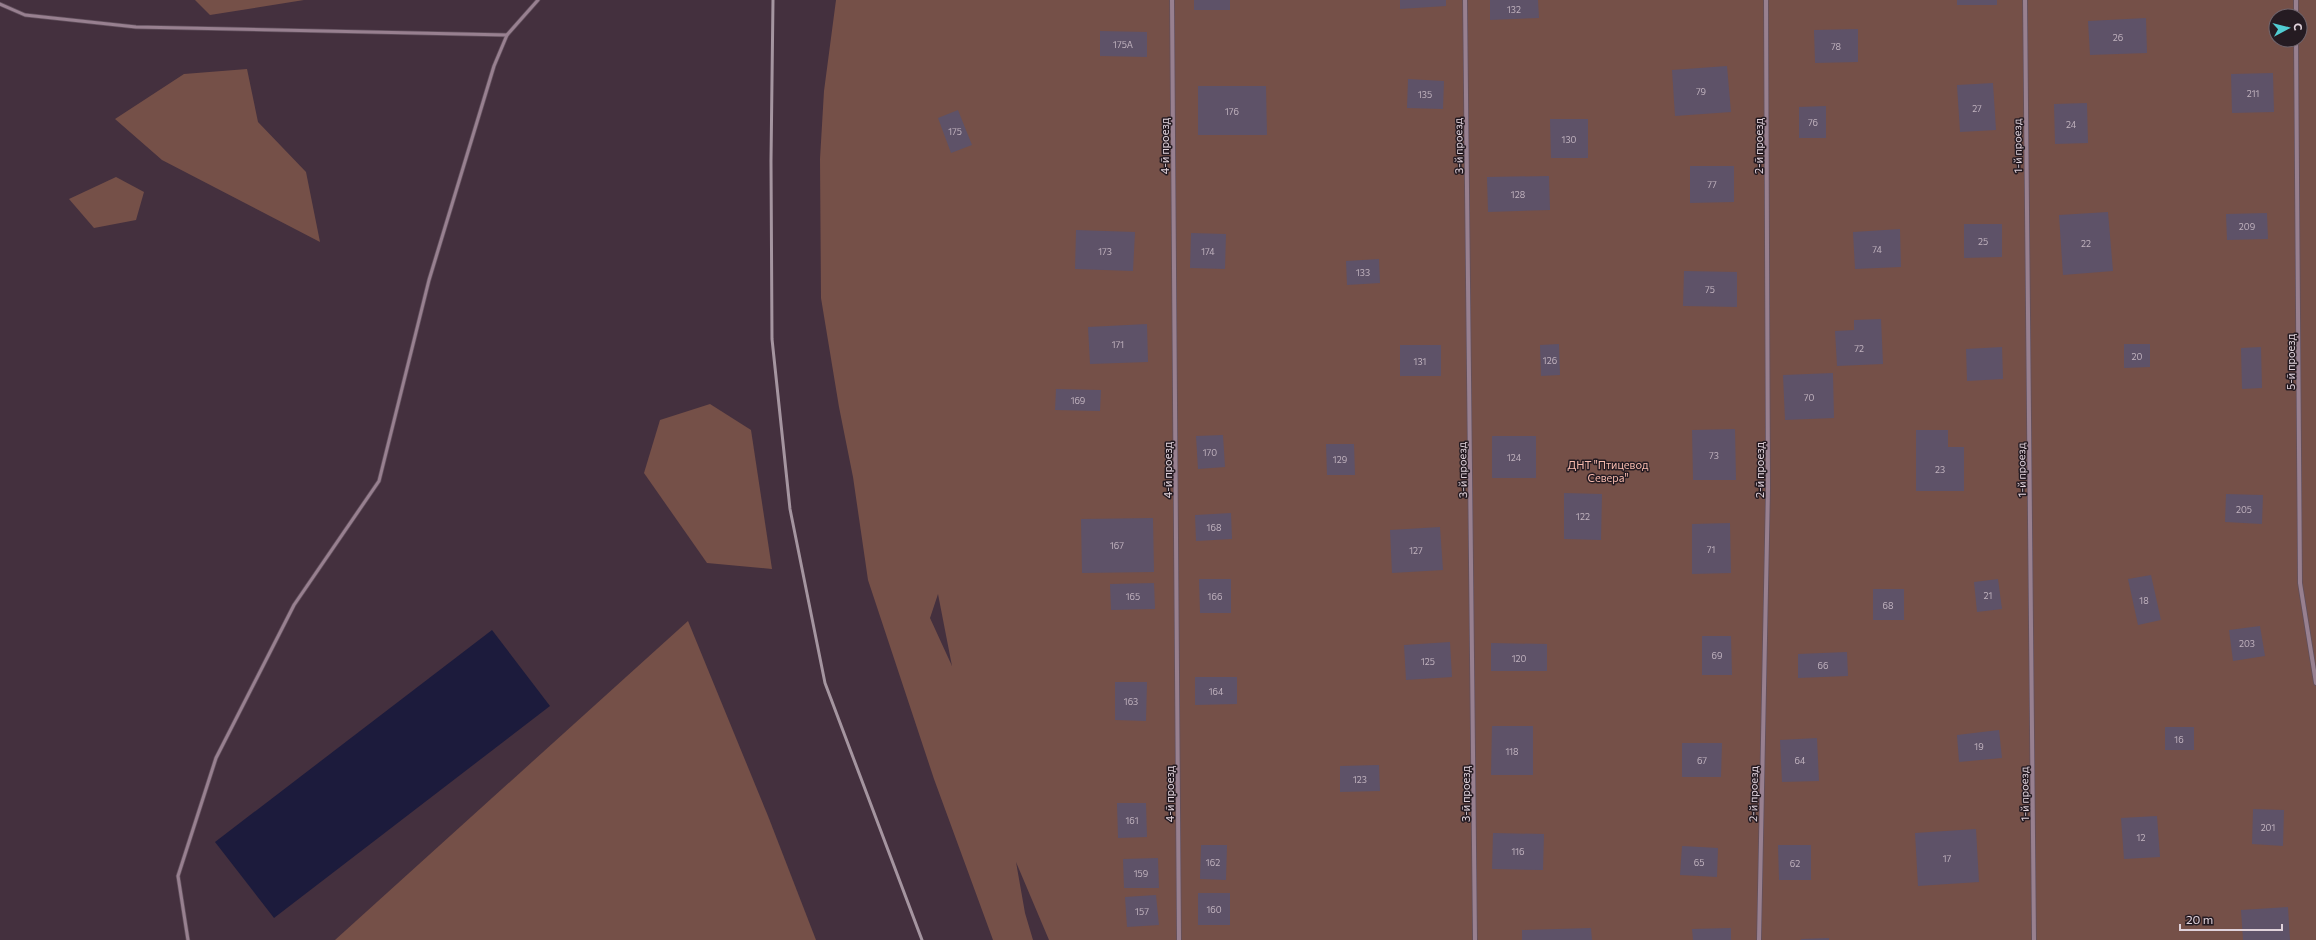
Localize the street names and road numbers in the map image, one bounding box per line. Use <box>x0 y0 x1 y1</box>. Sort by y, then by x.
street label: 4-й проезд <box>1158 117 1171 174</box>
street label: 3-й проезд <box>1451 117 1465 174</box>
street label: 2-й проезд <box>1752 117 1765 174</box>
street label: 1-й проезд <box>2010 118 2024 173</box>
street label: 5-й проезд <box>2284 333 2297 390</box>
street label: 4-й проезд <box>1161 441 1174 498</box>
street label: 3-й проезд <box>1455 441 1469 498</box>
street label: 2-й проезд <box>1753 441 1766 498</box>
street label: 1-й проезд <box>2014 442 2028 497</box>
street label: 4-й проезд <box>1163 765 1176 822</box>
street label: 3-й проезд <box>1459 765 1472 822</box>
street label: 2-й проезд <box>1746 765 1760 822</box>
street label: 1-й проезд <box>2017 766 2031 821</box>

